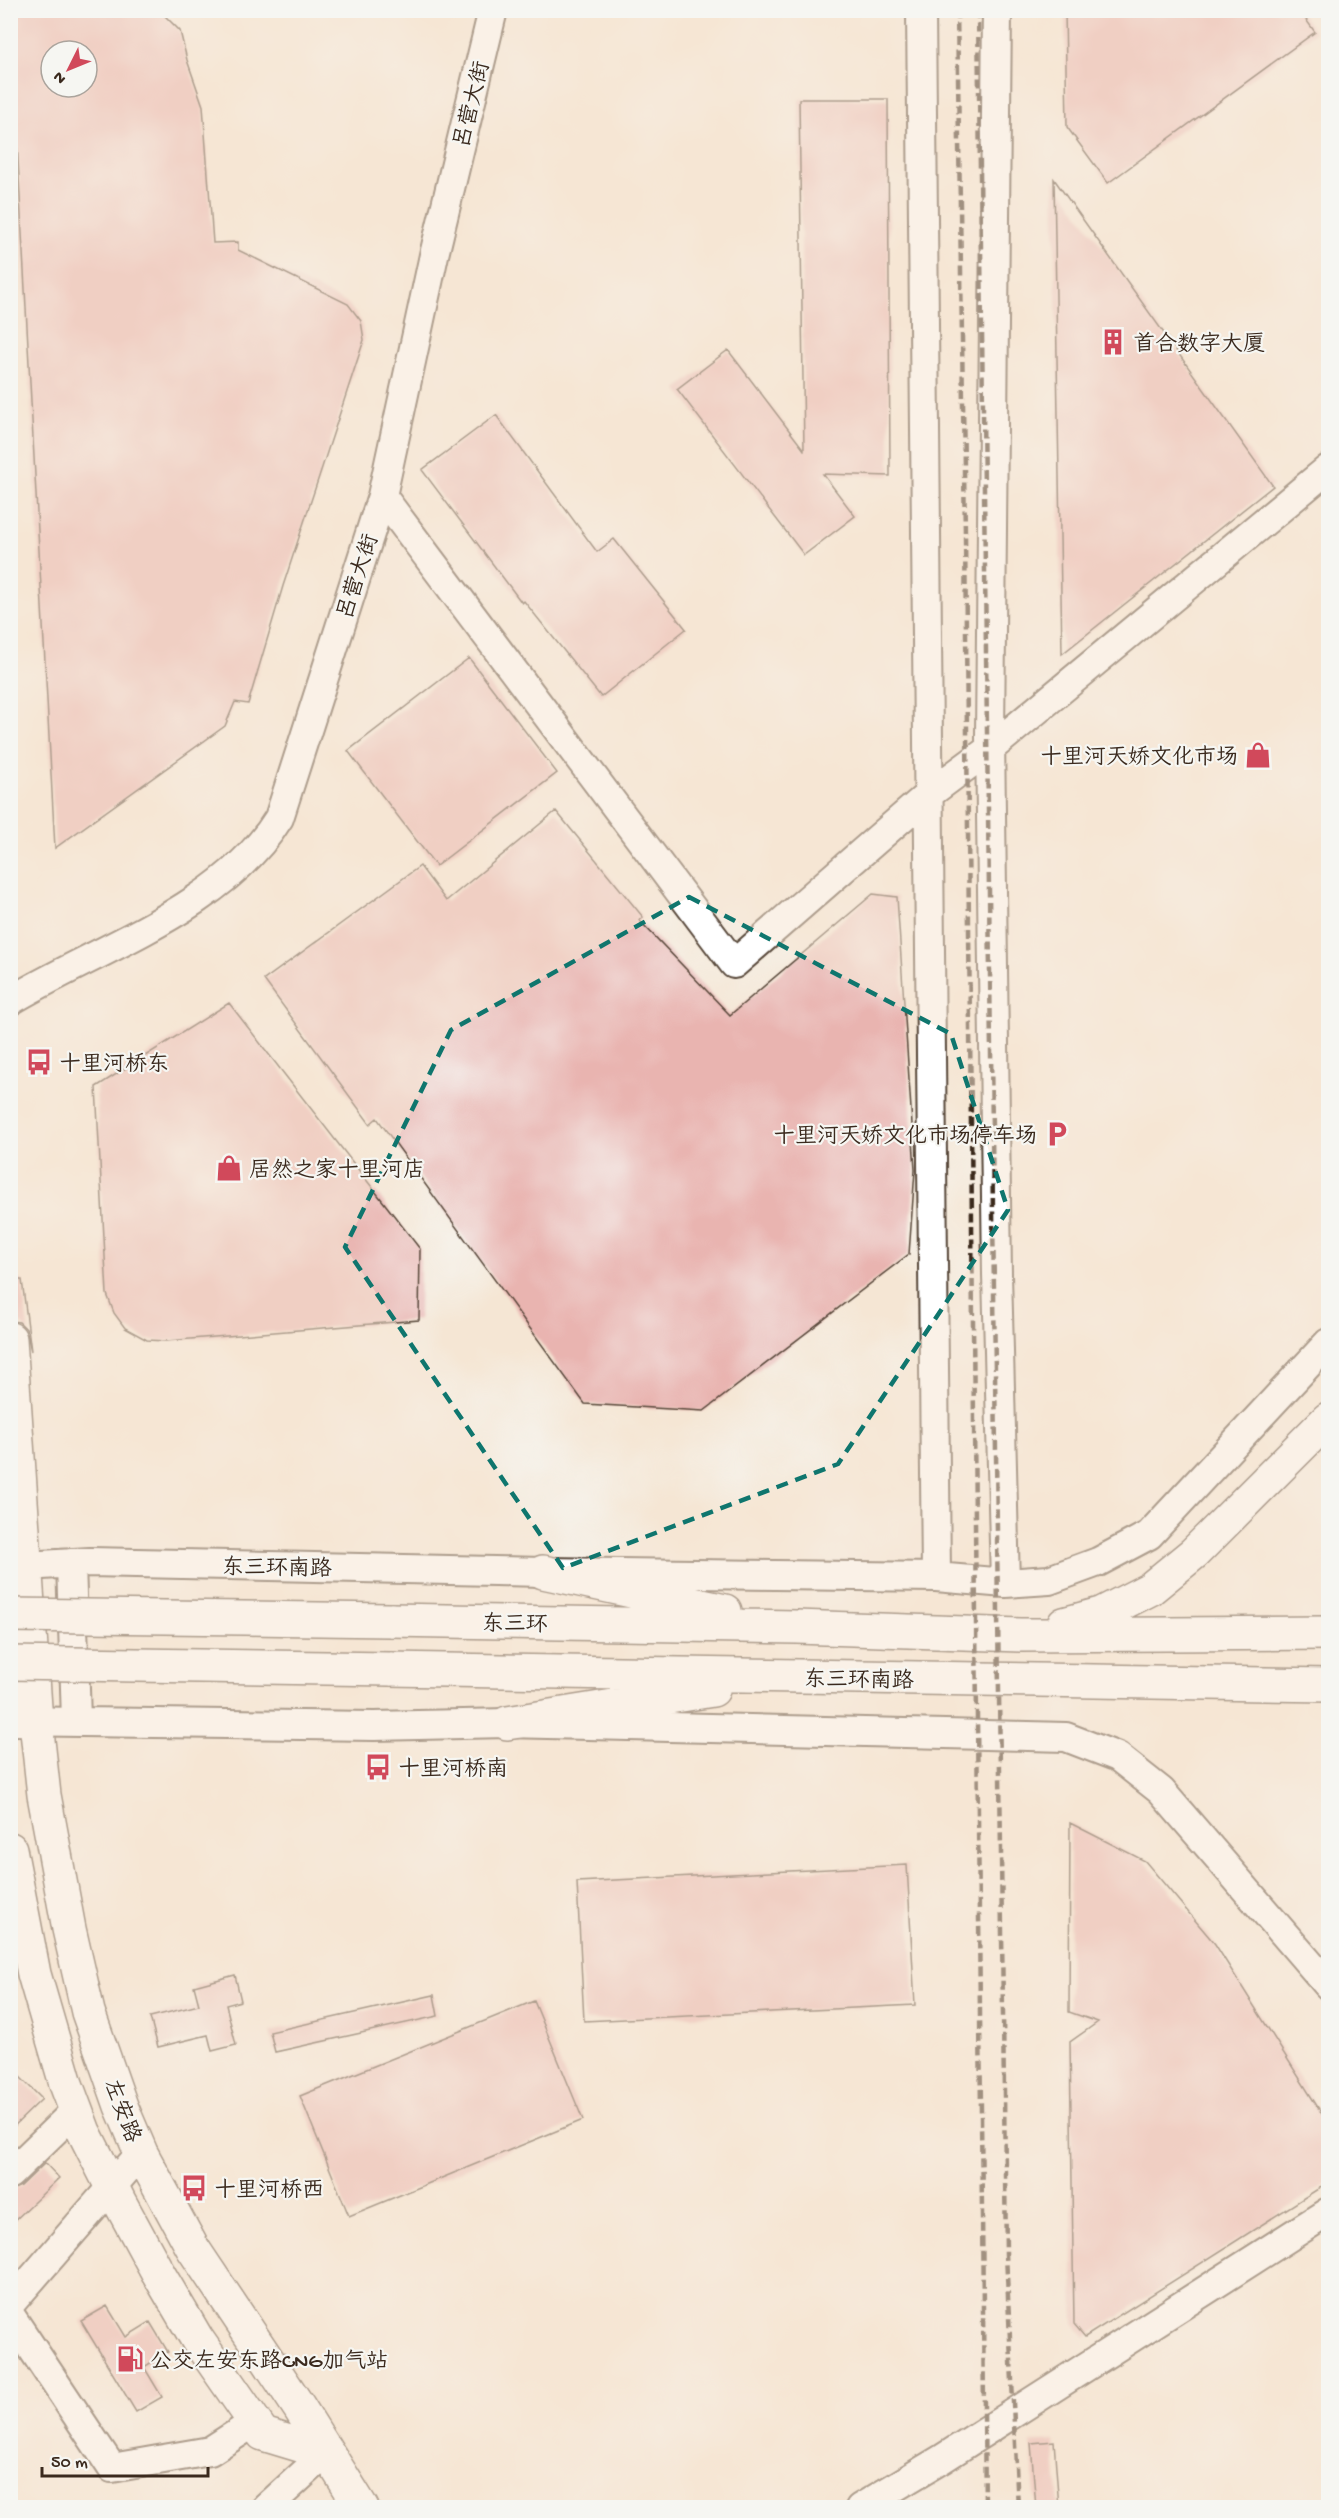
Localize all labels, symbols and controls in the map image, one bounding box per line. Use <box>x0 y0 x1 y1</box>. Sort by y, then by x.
north arrow <box>39 39 99 99</box>
street label: 吕营大街 <box>450 59 497 151</box>
text: N <box>50 66 71 87</box>
building icon: 首合数字大厦 <box>1098 327 1128 357</box>
place label: 首合数字大厦 <box>1133 331 1265 359</box>
street label: 吕营大街 <box>333 531 386 623</box>
shop icon: 十里河天娇文化市场 <box>1243 740 1273 770</box>
place label: 十里河天娇文化市场 <box>1040 745 1238 772</box>
bus stop icon: 十里河桥东 <box>24 1047 54 1077</box>
place label: 十里河桥东 <box>59 1052 169 1079</box>
parking icon: 十里河天娇文化市场停车场 <box>1042 1119 1072 1149</box>
place label: 十里河天娇文化市场停车场 <box>773 1123 1037 1151</box>
shop icon: 居然之家十里河店 <box>214 1153 244 1183</box>
place label: 居然之家十里河店 <box>249 1157 425 1185</box>
street label: 东三环南路 <box>222 1554 332 1584</box>
street label: 东三环 <box>482 1611 548 1640</box>
street label: 东三环南路 <box>804 1666 914 1696</box>
bus stop icon: 十里河桥南 <box>363 1752 393 1782</box>
place label: 十里河桥南 <box>398 1756 508 1784</box>
street label: 左安路 <box>96 2075 146 2147</box>
bus stop icon: 十里河桥西 <box>179 2173 209 2203</box>
place label: 十里河桥西 <box>214 2178 324 2205</box>
fuel station icon: 公交左安东路CNG加气站 <box>115 2344 145 2374</box>
place label: 公交左安东路CNG加气站 <box>150 2348 388 2376</box>
scale bar <box>42 2440 208 2478</box>
text: 50 m <box>51 2453 88 2474</box>

